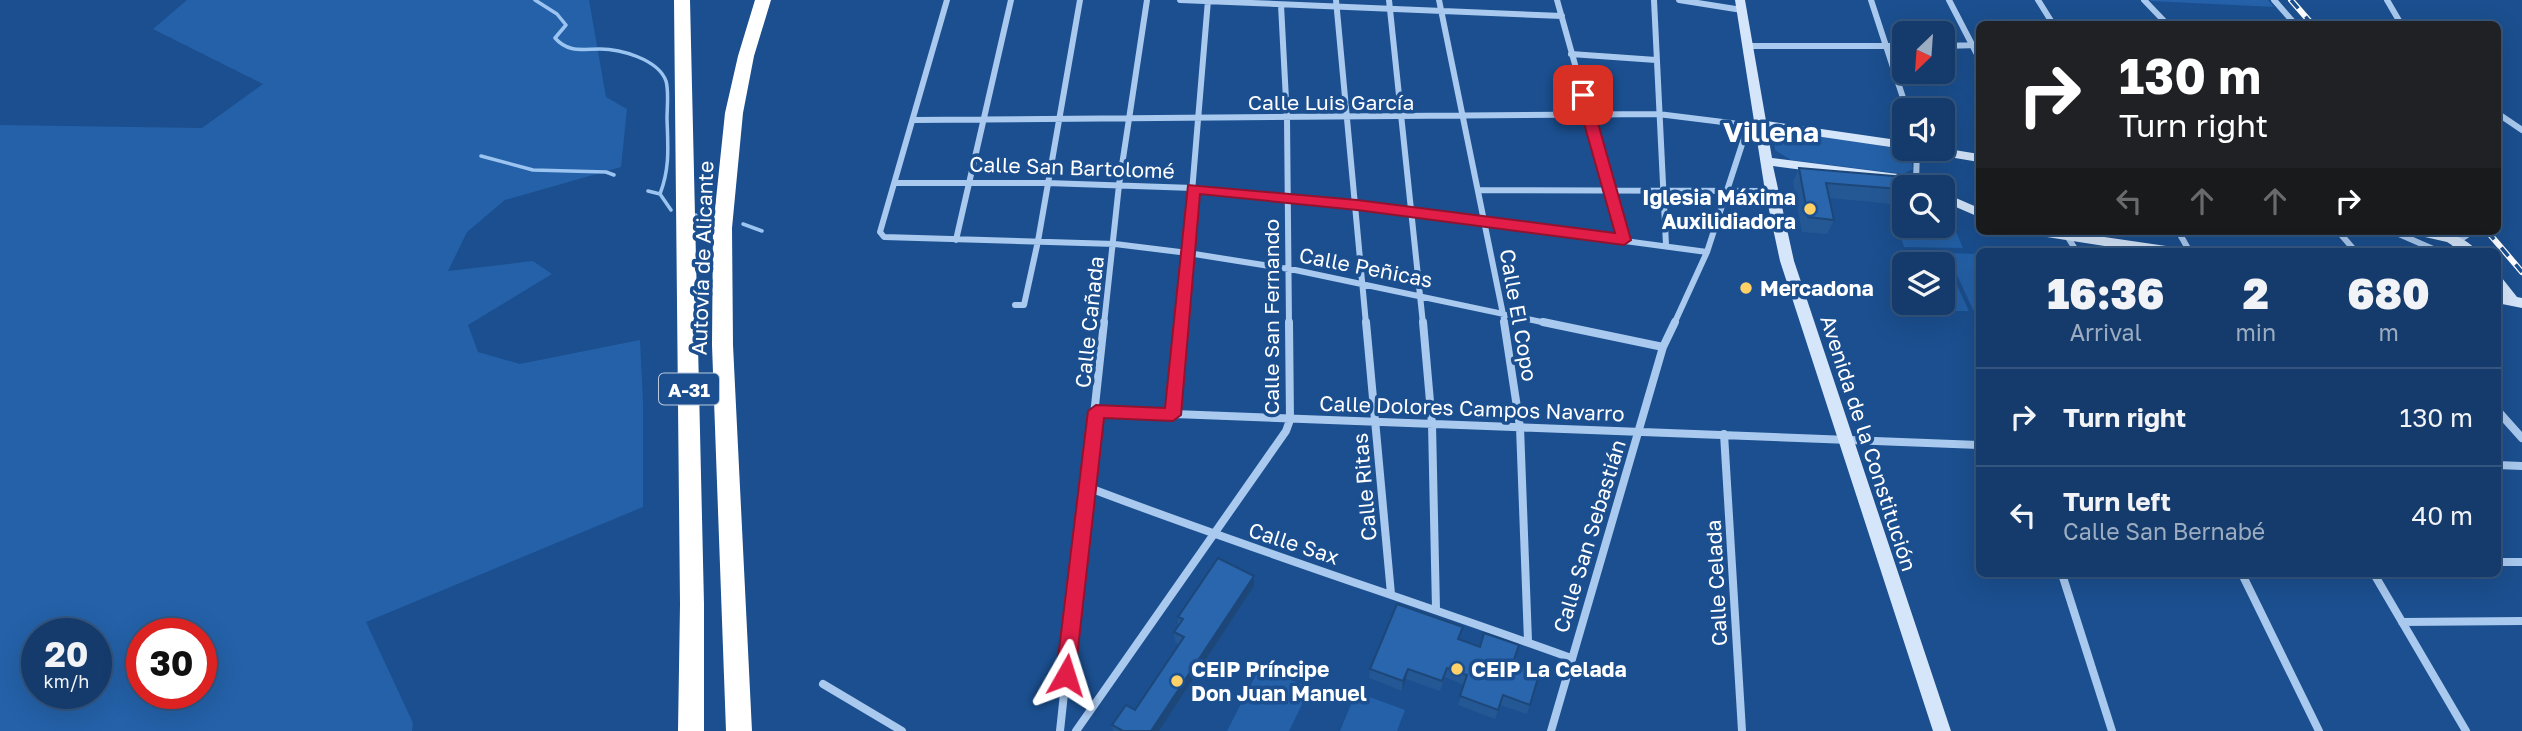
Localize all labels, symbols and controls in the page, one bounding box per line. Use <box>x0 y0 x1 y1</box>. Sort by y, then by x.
north arrow <box>1892 21 1955 84</box>
map controls <box>1892 21 1955 315</box>
text: 130 m <box>2119 46 2261 105</box>
icon: right <box>2004 49 2095 140</box>
pin <box>1553 65 1613 125</box>
icon: arrive <box>1564 76 1602 114</box>
street label: Calle Luis García <box>1248 89 1414 115</box>
button: sound <box>1892 98 1955 161</box>
text: Turn right <box>2119 106 2268 144</box>
district label: Villena <box>1723 115 1819 148</box>
street label: Calle San Bartolomé <box>969 150 1175 184</box>
street label: Autovía de Alicante <box>686 160 718 356</box>
button: search <box>1892 175 1955 238</box>
icon: left <box>2110 182 2148 220</box>
icon: ahead <box>2183 182 2221 220</box>
icon: ahead <box>2256 182 2294 220</box>
icon: right <box>2329 182 2367 220</box>
place label: Iglesia Máxima Auxilidiadora <box>1642 184 1796 234</box>
marker: Iglesia Máxima Auxilidiadora <box>1802 201 1818 217</box>
street label: Calle San Fernando <box>1258 219 1284 415</box>
street label: Calle Peñicas <box>1297 241 1435 293</box>
street label: Calle El Copo <box>1495 247 1543 383</box>
button: layers <box>1892 252 1955 315</box>
street label: Calle Cañada <box>1069 255 1109 389</box>
text: 16:36 <box>2047 268 2164 318</box>
text: 2 <box>2243 268 2269 318</box>
text: 680 <box>2347 268 2430 318</box>
place label: Mercadona <box>1760 275 1874 301</box>
marker: Mercadona <box>1738 280 1754 296</box>
street label: Avenida de la Constitución <box>1815 312 1923 574</box>
text: Arrival <box>2070 318 2142 346</box>
text: min <box>2235 318 2276 346</box>
text: m <box>2378 318 2399 346</box>
road number: A-31 <box>659 374 719 404</box>
street label: Calle Dolores Campos Navarro <box>1319 390 1625 426</box>
icon: right <box>2004 398 2042 436</box>
text: Turn right <box>2063 402 2186 433</box>
text: 130 m <box>2400 402 2473 433</box>
street label: Calle Ritas <box>1346 432 1382 542</box>
street label: Calle San Sebastián <box>1547 436 1631 636</box>
text: Turn left <box>2063 486 2171 517</box>
icon: left <box>2004 496 2042 534</box>
text: 40 m <box>2412 500 2473 531</box>
street label: Calle Sax <box>1245 516 1343 570</box>
text: Calle San Bernabé <box>2063 517 2265 545</box>
street label: Calle Celada <box>1700 519 1732 647</box>
speed limit sign: 30 <box>126 618 217 709</box>
text: 20 <box>44 633 89 675</box>
position arrow <box>1029 638 1103 712</box>
place label: CEIP Príncipe Don Juan Manuel <box>1191 656 1367 706</box>
place label: CEIP La Celada <box>1471 656 1627 682</box>
marker: CEIP La Celada <box>1449 661 1465 677</box>
text: km/h <box>44 670 89 692</box>
marker: CEIP Príncipe Don Juan Manuel <box>1169 673 1185 689</box>

